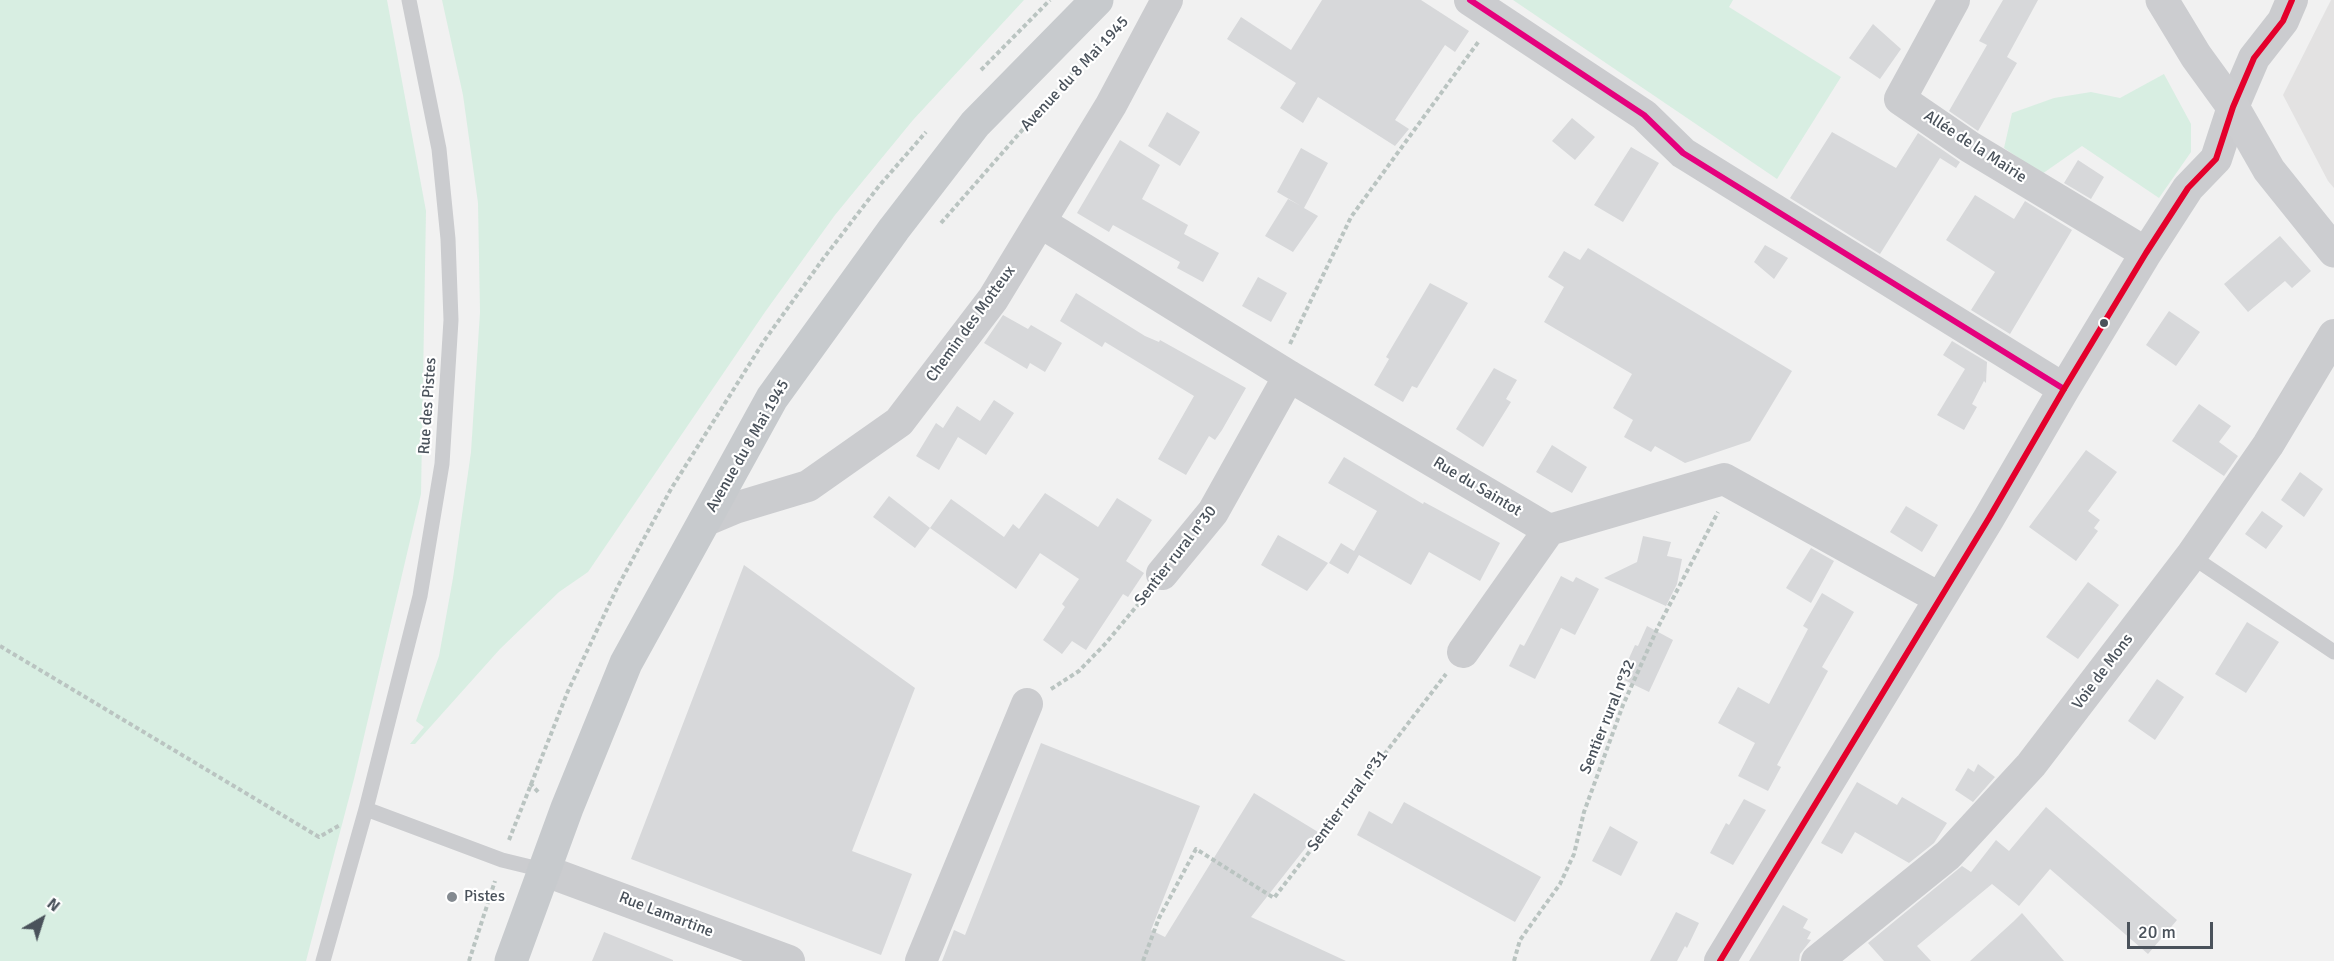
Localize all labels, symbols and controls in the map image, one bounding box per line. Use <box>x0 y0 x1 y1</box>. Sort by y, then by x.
street label: Avenue du 8 Mai 1945 <box>1017 13 1133 135</box>
street label: Allée de la Mairie <box>1920 107 2030 187</box>
street label: Chemin des Motteux <box>922 262 1020 386</box>
unlabelled marker <box>2098 317 2110 329</box>
street label: Rue des Pistes <box>415 357 441 455</box>
street label: Avenue du 8 Mai 1945 <box>702 376 794 516</box>
street label: Rue du Saintot <box>1429 453 1525 521</box>
street label: Sentier rural n°30 <box>1131 502 1221 610</box>
street label: Voie de Mons <box>2068 630 2138 714</box>
street label: Sentier rural n°32 <box>1576 657 1640 777</box>
street label: Sentier rural n°31 <box>1304 747 1392 855</box>
place label: Pistes <box>464 887 505 907</box>
street label: Rue Lamartine <box>616 888 716 942</box>
north arrow <box>12 889 72 949</box>
marker: Pistes <box>445 890 459 904</box>
text: N <box>43 894 64 916</box>
scale bar <box>2130 910 2216 948</box>
text: 20 m <box>2138 921 2176 943</box>

